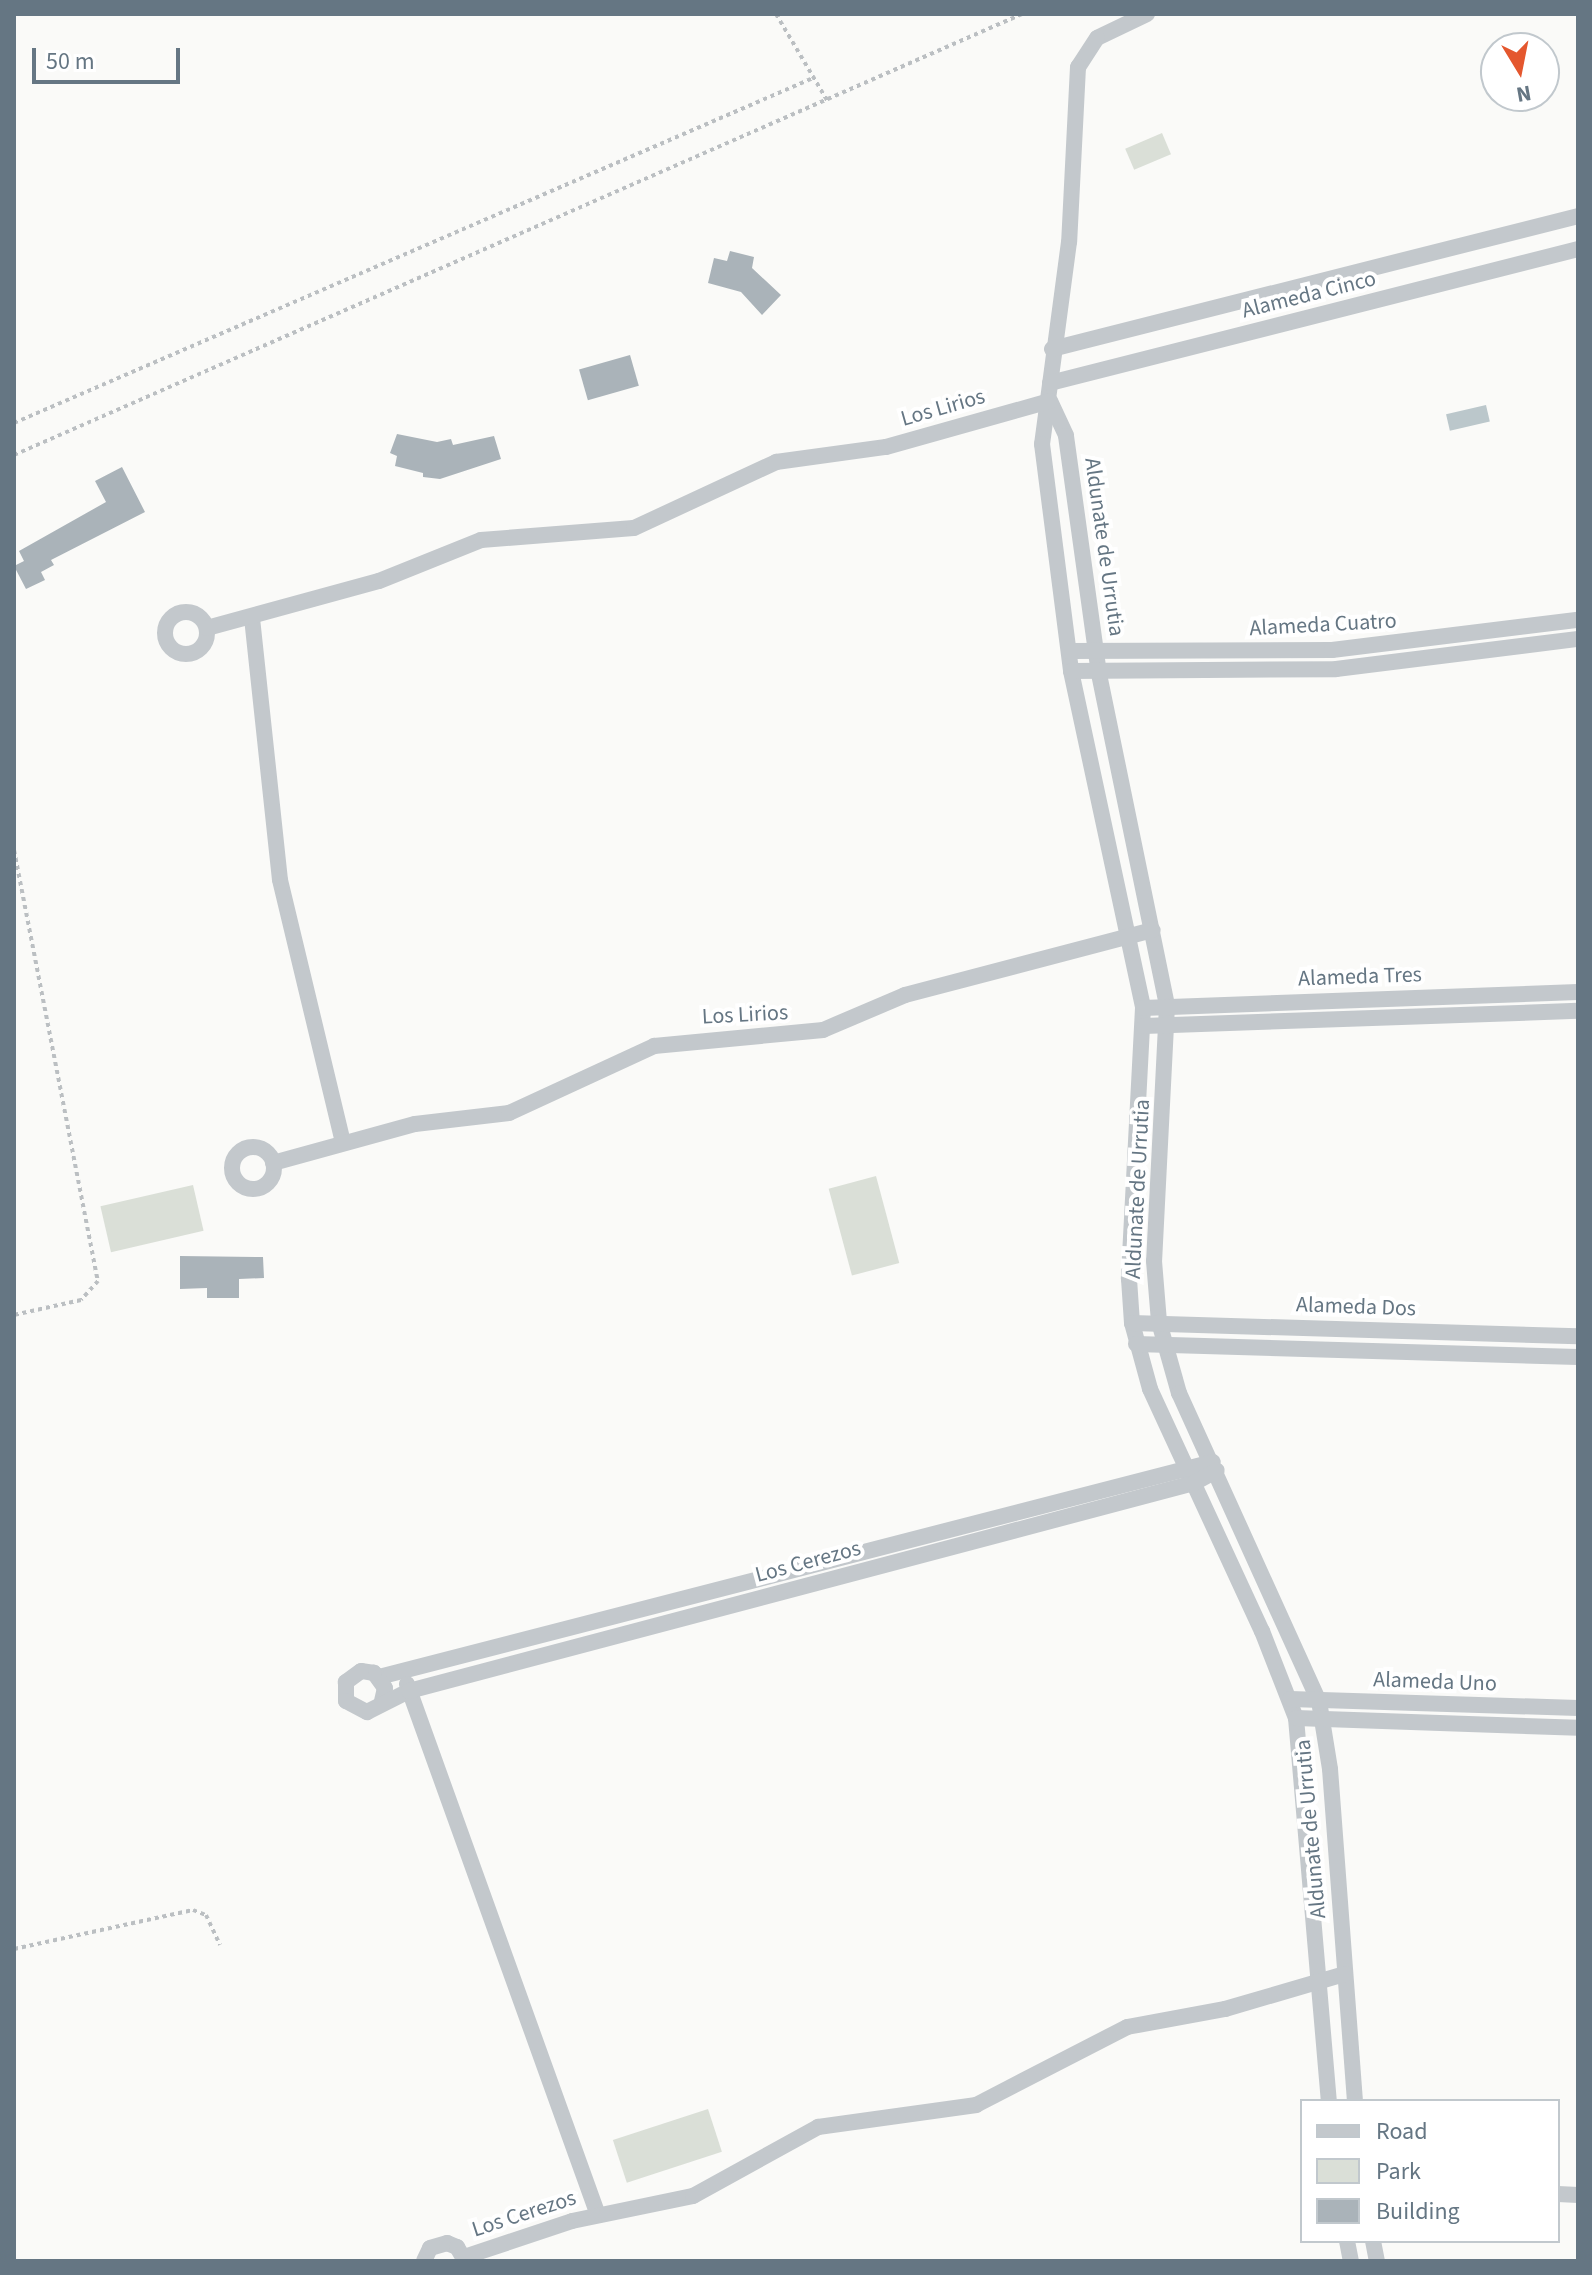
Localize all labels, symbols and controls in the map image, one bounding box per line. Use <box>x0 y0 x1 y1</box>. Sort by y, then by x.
scale bar <box>36 32 184 82</box>
north arrow <box>1480 32 1560 112</box>
text: 50 m <box>46 44 95 79</box>
text: N <box>1514 77 1534 111</box>
street label: Alameda Cinco <box>1239 266 1379 324</box>
street label: Los Lirios <box>898 383 988 433</box>
street label: Aldunate de Urrutia <box>1078 456 1130 638</box>
street label: Alameda Cuatro <box>1249 608 1397 642</box>
street label: Alameda Tres <box>1298 962 1422 992</box>
street label: Los Lirios <box>701 1000 789 1030</box>
street label: Aldunate de Urrutia <box>1120 1098 1156 1280</box>
street label: Alameda Dos <box>1296 1292 1416 1322</box>
street label: Los Cerezos <box>752 1535 864 1589</box>
street label: Alameda Uno <box>1373 1667 1497 1697</box>
street label: Aldunate de Urrutia <box>1290 1738 1332 1920</box>
legend <box>1300 2099 1560 2243</box>
text: Road <box>1376 2114 1428 2149</box>
text: Park <box>1376 2154 1421 2189</box>
street label: Los Cerezos <box>469 2185 579 2243</box>
text: Building <box>1376 2194 1460 2229</box>

